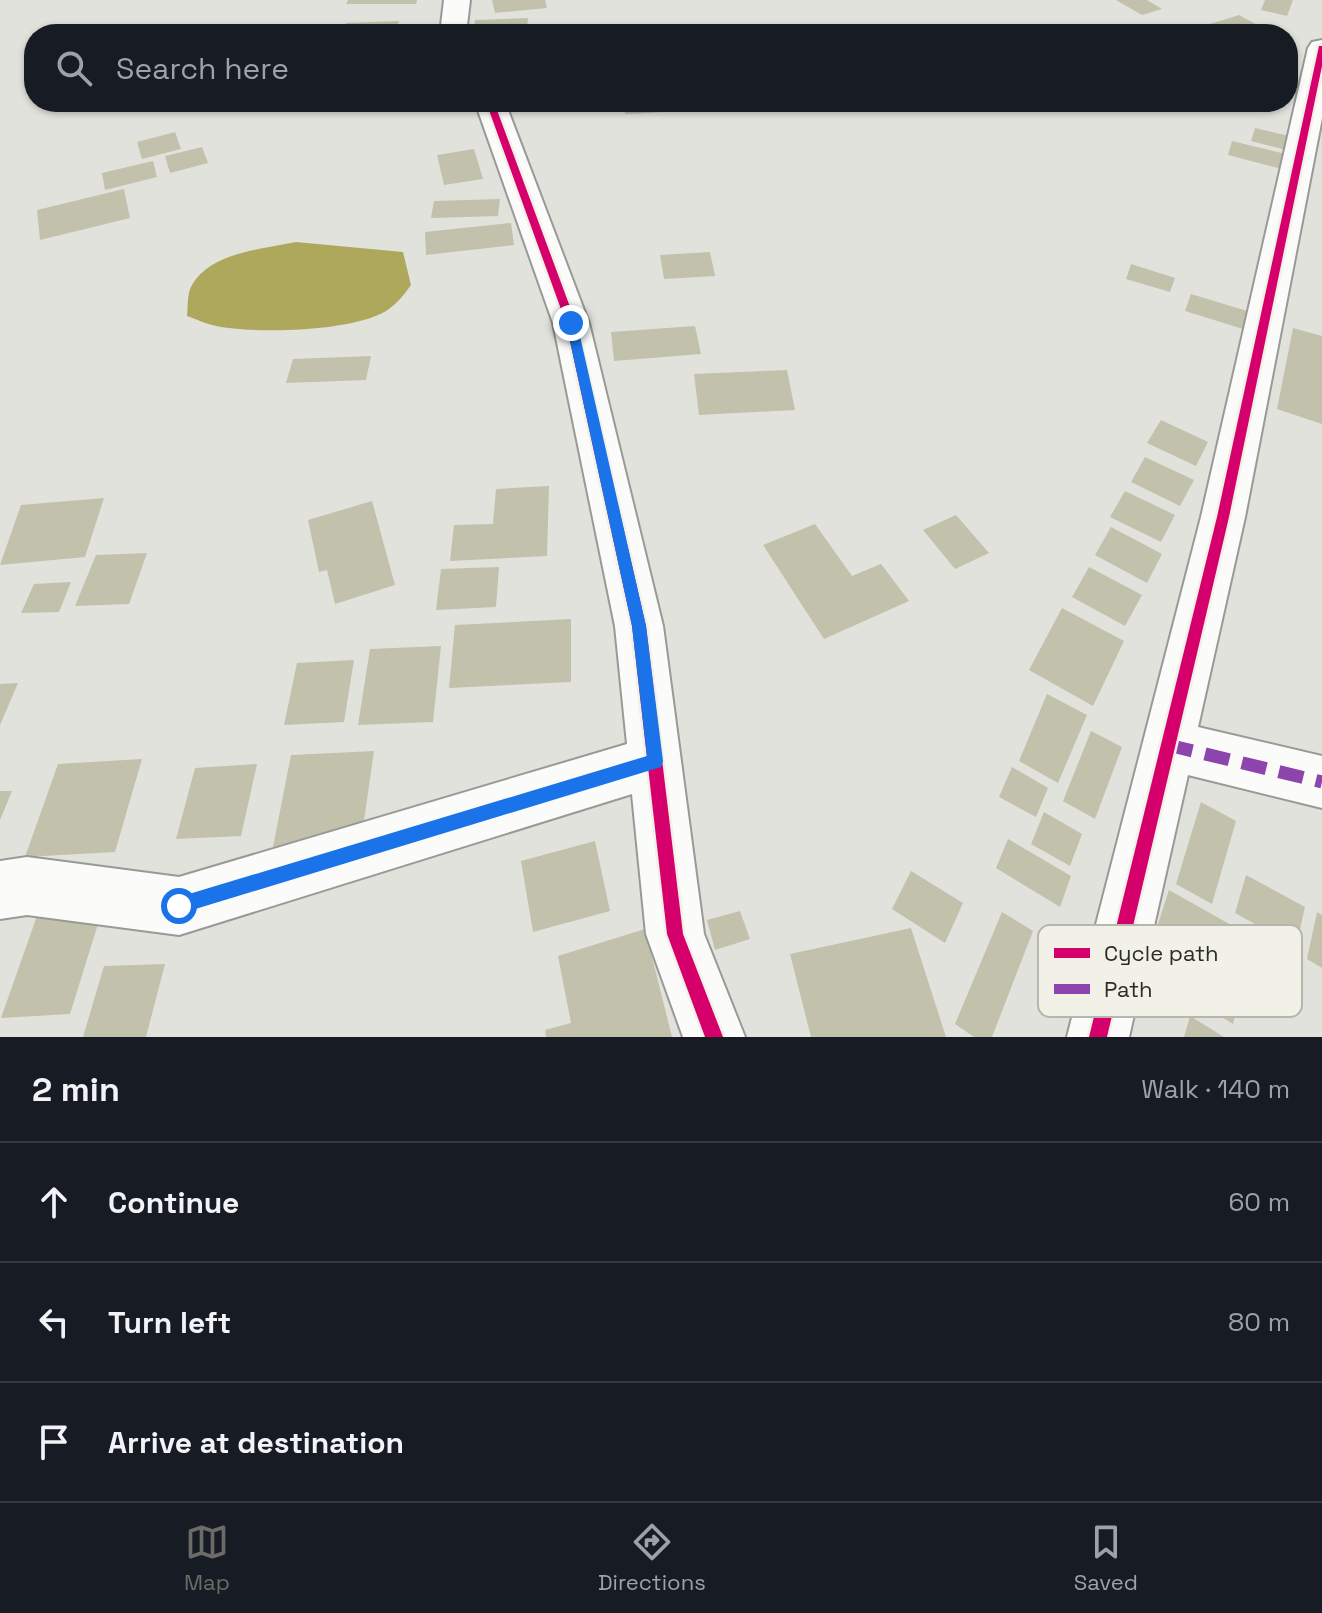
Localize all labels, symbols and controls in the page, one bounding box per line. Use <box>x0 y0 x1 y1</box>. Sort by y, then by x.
search box <box>24 24 1298 112</box>
icon: search <box>52 46 96 90</box>
text: Search here <box>116 49 289 88</box>
route end <box>553 305 589 341</box>
route start <box>161 888 197 924</box>
legend <box>1038 925 1302 1017</box>
text: Cycle path <box>1104 939 1219 967</box>
text: Path <box>1104 975 1153 1003</box>
text: 2 min <box>32 1068 120 1111</box>
text: Walk · 140 m <box>1141 1072 1290 1106</box>
icon: ahead <box>32 1180 76 1224</box>
text: Continue <box>108 1183 239 1222</box>
text: 60 m <box>1228 1185 1290 1219</box>
icon: left <box>32 1300 76 1344</box>
text: Turn left <box>108 1303 231 1342</box>
text: 80 m <box>1228 1305 1290 1339</box>
icon: arrive <box>32 1420 76 1464</box>
text: Arrive at destination <box>108 1423 404 1462</box>
tab: Map <box>184 1520 230 1596</box>
tab: Directions <box>598 1520 706 1596</box>
tab: Saved <box>1074 1520 1138 1596</box>

